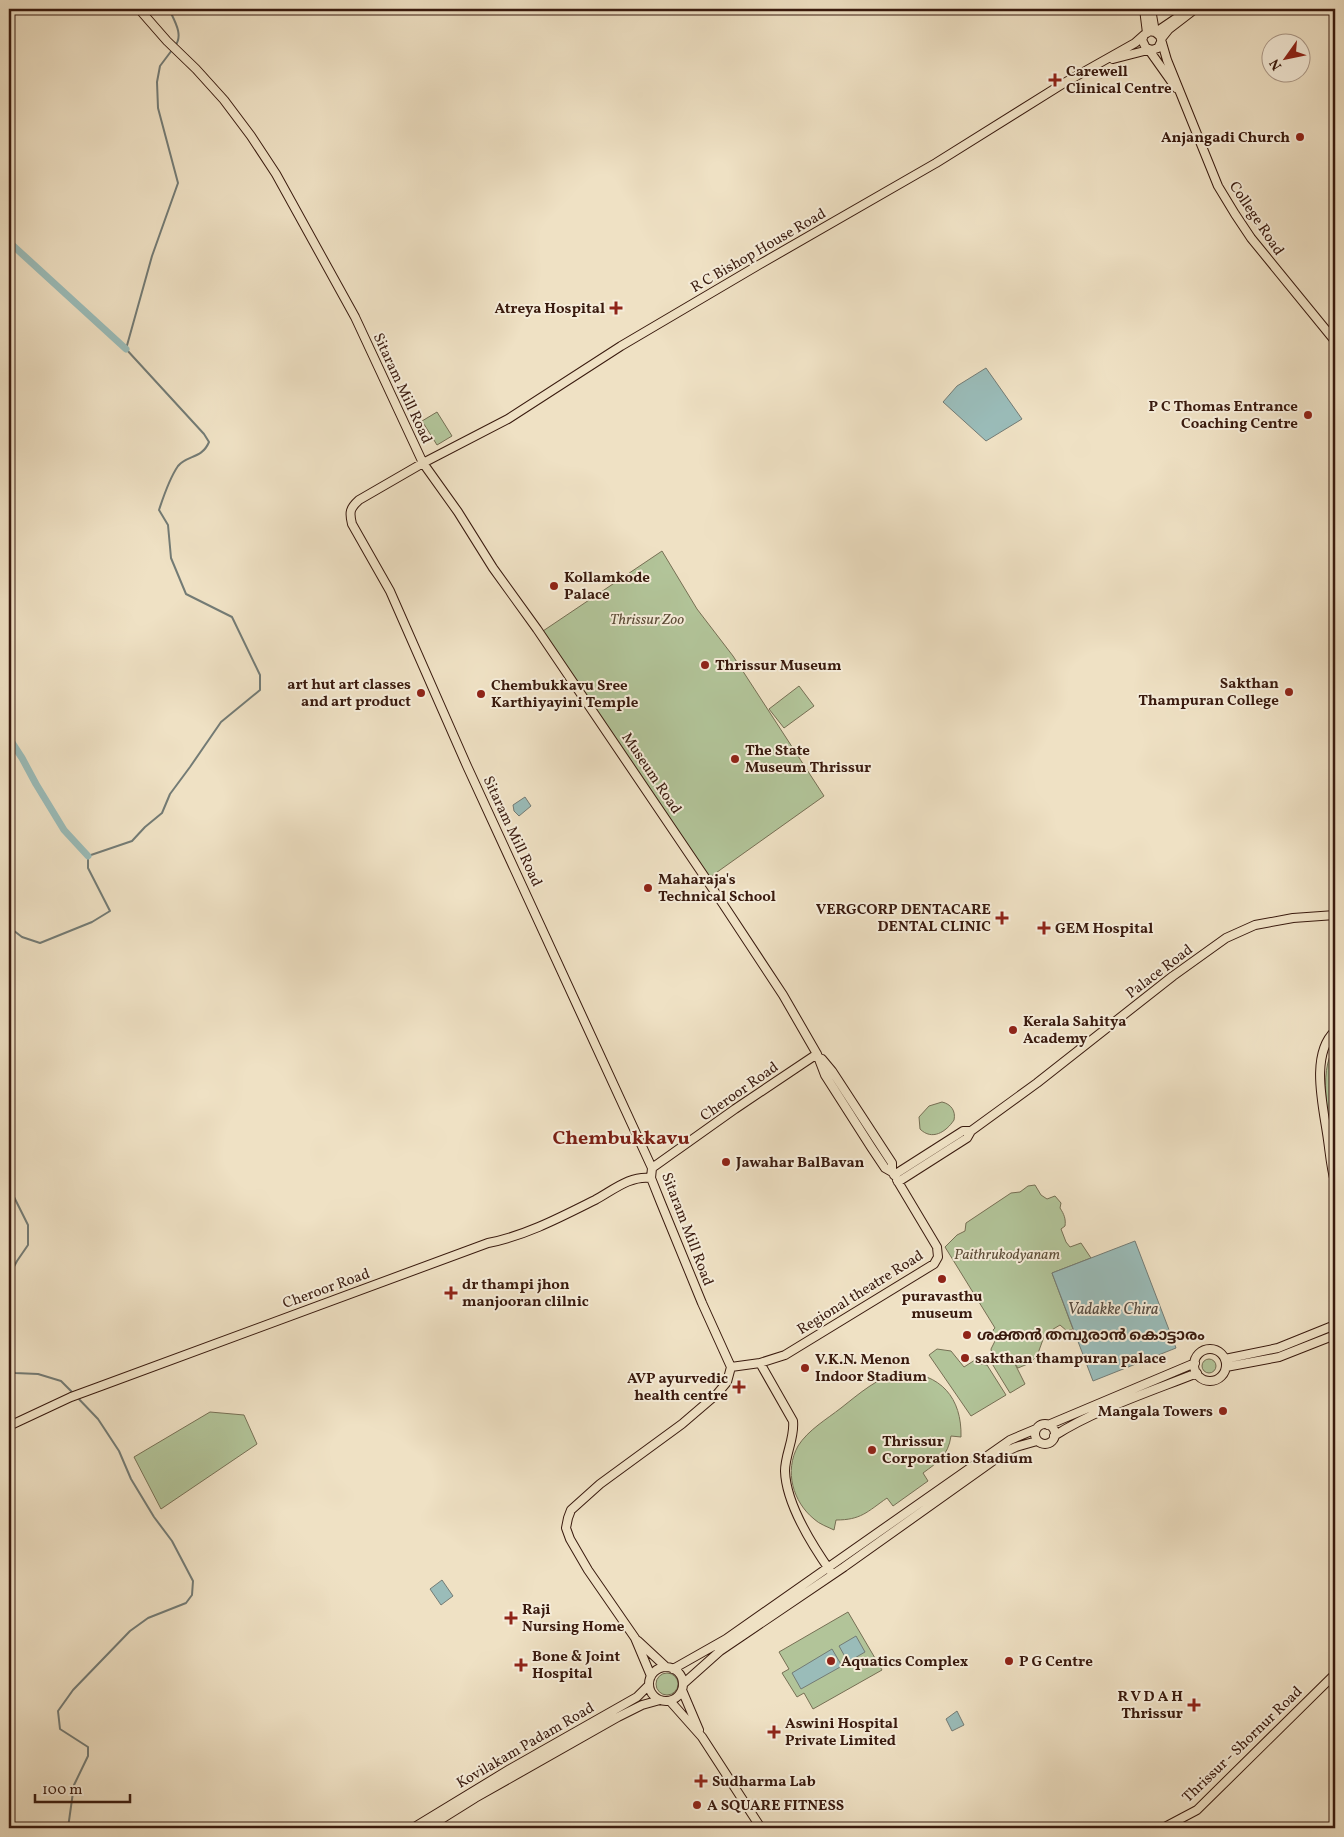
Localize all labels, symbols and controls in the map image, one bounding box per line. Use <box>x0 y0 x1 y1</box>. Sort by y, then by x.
north arrow <box>1262 32 1312 82</box>
text: N <box>1266 55 1287 74</box>
place label: Carewell Clinical Centre <box>1066 62 1172 100</box>
marker: Carewell Clinical Centre <box>1048 73 1062 87</box>
place label: Anjangadi Church <box>1161 128 1290 149</box>
marker: Anjangadi Church <box>1294 131 1306 143</box>
street label: College Road <box>1223 178 1288 260</box>
street label: R C Bishop House Road <box>687 204 830 299</box>
place label: Atreya Hospital <box>494 299 605 320</box>
marker: Atreya Hospital <box>609 301 623 315</box>
street label: Sitaram Mill Road <box>367 330 436 447</box>
place label: P C Thomas Entrance Coaching Centre <box>1148 397 1298 435</box>
marker: P C Thomas Entrance Coaching Centre <box>1302 409 1314 421</box>
place label: Kollamkode Palace <box>564 568 650 606</box>
marker: Kollamkode Palace <box>548 580 560 592</box>
park label: Thrissur Zoo <box>610 610 684 631</box>
place label: Thrissur Museum <box>715 656 842 677</box>
marker: Thrissur Museum <box>699 659 711 671</box>
place label: Sakthan Thampuran College <box>1138 674 1279 712</box>
place label: art hut art classes and art product <box>287 675 411 713</box>
place label: Chembukkavu Sree Karthiyayini Temple <box>491 676 639 714</box>
marker: Sakthan Thampuran College <box>1283 686 1295 698</box>
marker: art hut art classes and art product <box>415 687 427 699</box>
marker: Chembukkavu Sree Karthiyayini Temple <box>475 688 487 700</box>
street label: Museum Road <box>616 729 686 819</box>
place label: The State Museum Thrissur <box>745 741 871 779</box>
marker: The State Museum Thrissur <box>729 753 741 765</box>
street label: Sitaram Mill Road <box>477 773 546 890</box>
place label: Maharaja's Technical School <box>658 870 776 908</box>
marker: Maharaja's Technical School <box>642 882 654 894</box>
place label: VERGCORP DENTACARE DENTAL CLINIC <box>816 900 991 938</box>
marker: VERGCORP DENTACARE DENTAL CLINIC <box>995 911 1009 925</box>
place label: GEM Hospital <box>1055 919 1153 940</box>
marker: GEM Hospital <box>1037 921 1051 935</box>
street label: Palace Road <box>1122 940 1198 1004</box>
place label: Kerala Sahitya Academy <box>1023 1012 1126 1050</box>
marker: Kerala Sahitya Academy <box>1007 1024 1019 1036</box>
street label: Cheroor Road <box>696 1057 783 1127</box>
district label: Chembukkavu <box>552 1125 690 1153</box>
place label: Jawahar BalBavan <box>735 1153 865 1174</box>
marker: Jawahar BalBavan <box>720 1156 732 1168</box>
street label: Sitaram Mill Road <box>655 1170 718 1289</box>
park label: Paithrukodyanam <box>954 1245 1060 1266</box>
street label: Regional theatre Road <box>794 1246 928 1341</box>
street label: Cheroor Road <box>280 1264 373 1315</box>
marker: puravasthu museum <box>936 1273 948 1285</box>
place label: dr thampi jhon manjooran clilnic <box>462 1275 589 1313</box>
marker: dr thampi jhon manjooran clilnic <box>444 1286 458 1300</box>
place label: puravasthu museum <box>902 1287 982 1325</box>
water label: Vadakke Chira <box>1068 1299 1159 1321</box>
place label: ശക്തൻ തമ്പുരാൻ കൊട്ടാരം <box>977 1326 1205 1347</box>
marker: ശക്തൻ തമ്പുരാൻ കൊട്ടാരം <box>961 1329 973 1341</box>
place label: sakthan thampuran palace <box>975 1349 1167 1370</box>
place label: V.K.N. Menon Indoor Stadium <box>815 1350 928 1388</box>
marker: sakthan thampuran palace <box>959 1352 971 1364</box>
marker: V.K.N. Menon Indoor Stadium <box>799 1362 811 1374</box>
place label: AVP ayurvedic health centre <box>627 1369 728 1407</box>
marker: AVP ayurvedic health centre <box>732 1380 746 1394</box>
place label: Mangala Towers <box>1098 1402 1213 1423</box>
marker: Mangala Towers <box>1217 1405 1229 1417</box>
place label: Thrissur Corporation Stadium <box>882 1432 1033 1470</box>
marker: Thrissur Corporation Stadium <box>866 1444 878 1456</box>
place label: Raji Nursing Home <box>522 1600 625 1638</box>
marker: Raji Nursing Home <box>504 1611 518 1625</box>
place label: Bone & Joint Hospital <box>532 1647 620 1685</box>
place label: Aquatics Complex <box>841 1652 969 1673</box>
place label: P G Centre <box>1019 1652 1093 1673</box>
marker: Aquatics Complex <box>825 1655 837 1667</box>
marker: P G Centre <box>1003 1655 1015 1667</box>
marker: Bone & Joint Hospital <box>514 1658 528 1672</box>
street label: Thrissur - Shornur Road <box>1178 1682 1308 1808</box>
place label: R V D A H Thrissur <box>1118 1687 1183 1725</box>
street label: Kovilakam Padam Road <box>453 1698 599 1794</box>
marker: R V D A H Thrissur <box>1187 1698 1201 1712</box>
place label: Aswini Hospital Private Limited <box>785 1714 898 1752</box>
marker: Aswini Hospital Private Limited <box>767 1725 781 1739</box>
scale bar <box>35 1772 130 1804</box>
place label: Sudharma Lab <box>712 1772 816 1793</box>
marker: Sudharma Lab <box>694 1774 708 1788</box>
text: 100 m <box>42 1780 82 1801</box>
place label: A SQUARE FITNESS <box>707 1796 844 1817</box>
marker: A SQUARE FITNESS <box>691 1799 703 1811</box>

